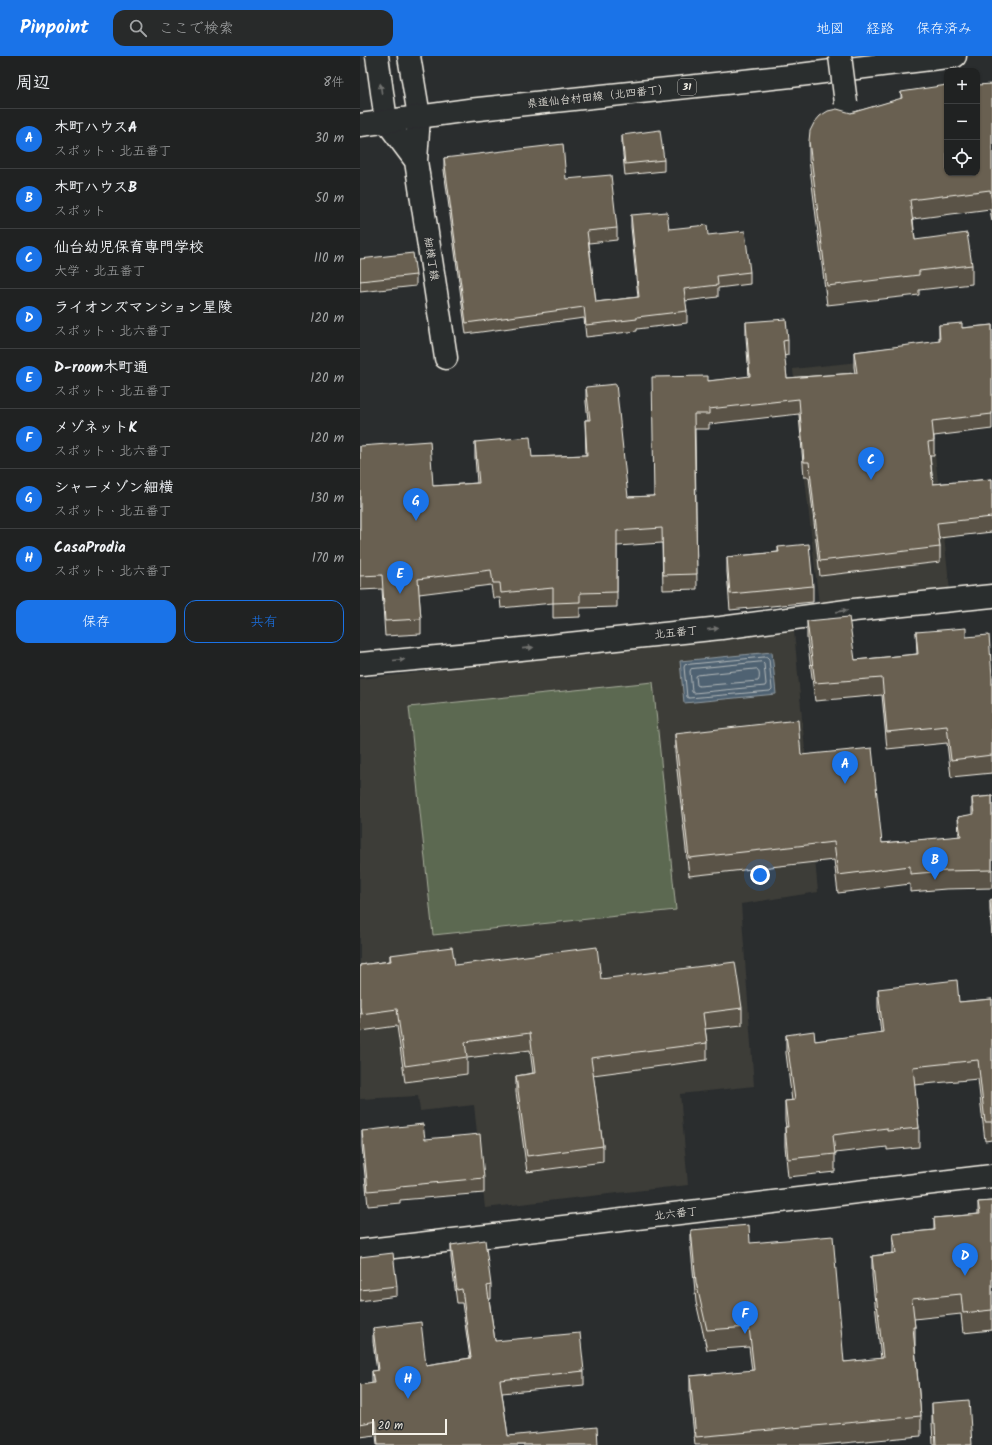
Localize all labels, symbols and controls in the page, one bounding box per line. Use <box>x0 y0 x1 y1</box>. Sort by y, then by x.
search box <box>113 10 393 46</box>
text: Pinpoint <box>20 13 89 43</box>
icon: search <box>127 17 149 39</box>
text: ここで検索 <box>159 17 234 41</box>
text: 地図 <box>816 18 844 40</box>
text: 経路 <box>866 18 894 40</box>
text: 保存済み <box>916 18 972 40</box>
map controls <box>944 68 980 176</box>
button: + <box>944 68 980 104</box>
text: 周辺 <box>16 70 50 97</box>
text: 8件 <box>323 72 344 93</box>
road number: 31 <box>678 79 696 95</box>
street label: 県道仙台村田線（北四番丁） <box>526 81 670 113</box>
one-way arrow <box>378 82 384 95</box>
button: − <box>944 104 980 140</box>
text: 木町ハウスA <box>54 116 138 140</box>
text: A <box>25 128 33 149</box>
text: 30 m <box>315 128 344 149</box>
button: locate <box>944 140 980 176</box>
text: スポット · 北五番丁 <box>54 141 172 162</box>
text: 木町ハウスB <box>54 176 137 200</box>
text: B <box>25 188 33 209</box>
text: 50 m <box>315 188 344 209</box>
text: スポット <box>54 201 106 222</box>
text: 仙台幼児保育専門学校 <box>54 236 204 260</box>
street label: 細横丁線 <box>419 236 443 282</box>
text: C <box>25 248 33 269</box>
text: 110 m <box>314 248 344 269</box>
text: 大学 · 北五番丁 <box>54 261 146 282</box>
text: ライオンズマンション星陵 <box>54 296 232 320</box>
text: D <box>25 308 33 329</box>
text: 120 m <box>310 308 344 329</box>
text: スポット · 北六番丁 <box>54 321 172 342</box>
text: D-room木町通 <box>54 356 148 380</box>
text: E <box>25 368 33 389</box>
text: 120 m <box>310 368 344 389</box>
text: スポット · 北五番丁 <box>54 381 172 402</box>
text: メゾネットK <box>54 416 137 440</box>
text: F <box>25 428 33 449</box>
text: 120 m <box>310 428 344 449</box>
text: スポット · 北六番丁 <box>54 441 172 462</box>
pin: C <box>858 447 884 480</box>
text: シャーメゾン細横 <box>54 476 173 500</box>
text: G <box>25 488 33 509</box>
text: 130 m <box>310 488 344 509</box>
pin: G <box>403 488 429 521</box>
text: スポット · 北五番丁 <box>54 501 172 522</box>
text: CasaProdia <box>54 536 126 560</box>
text: H <box>25 548 33 569</box>
text: 170 m <box>312 548 344 569</box>
text: スポット · 北六番丁 <box>54 561 172 582</box>
pin: E <box>387 561 413 594</box>
button: 保存 <box>16 600 176 643</box>
button: 共有 <box>184 600 344 643</box>
one-way arrow <box>836 608 848 614</box>
street label: 北五番丁 <box>653 622 699 644</box>
one-way arrow <box>707 626 719 632</box>
one-way arrow <box>522 645 534 652</box>
one-way arrow <box>393 657 405 664</box>
pin: A <box>832 751 858 784</box>
pin: B <box>922 847 948 880</box>
your location <box>750 865 770 885</box>
street label: 北六番丁 <box>653 1202 699 1226</box>
pin: D <box>952 1243 978 1276</box>
pin: F <box>732 1301 758 1334</box>
pin: H <box>395 1366 421 1399</box>
scale bar <box>372 1417 447 1436</box>
text: 20 m <box>378 1417 403 1435</box>

